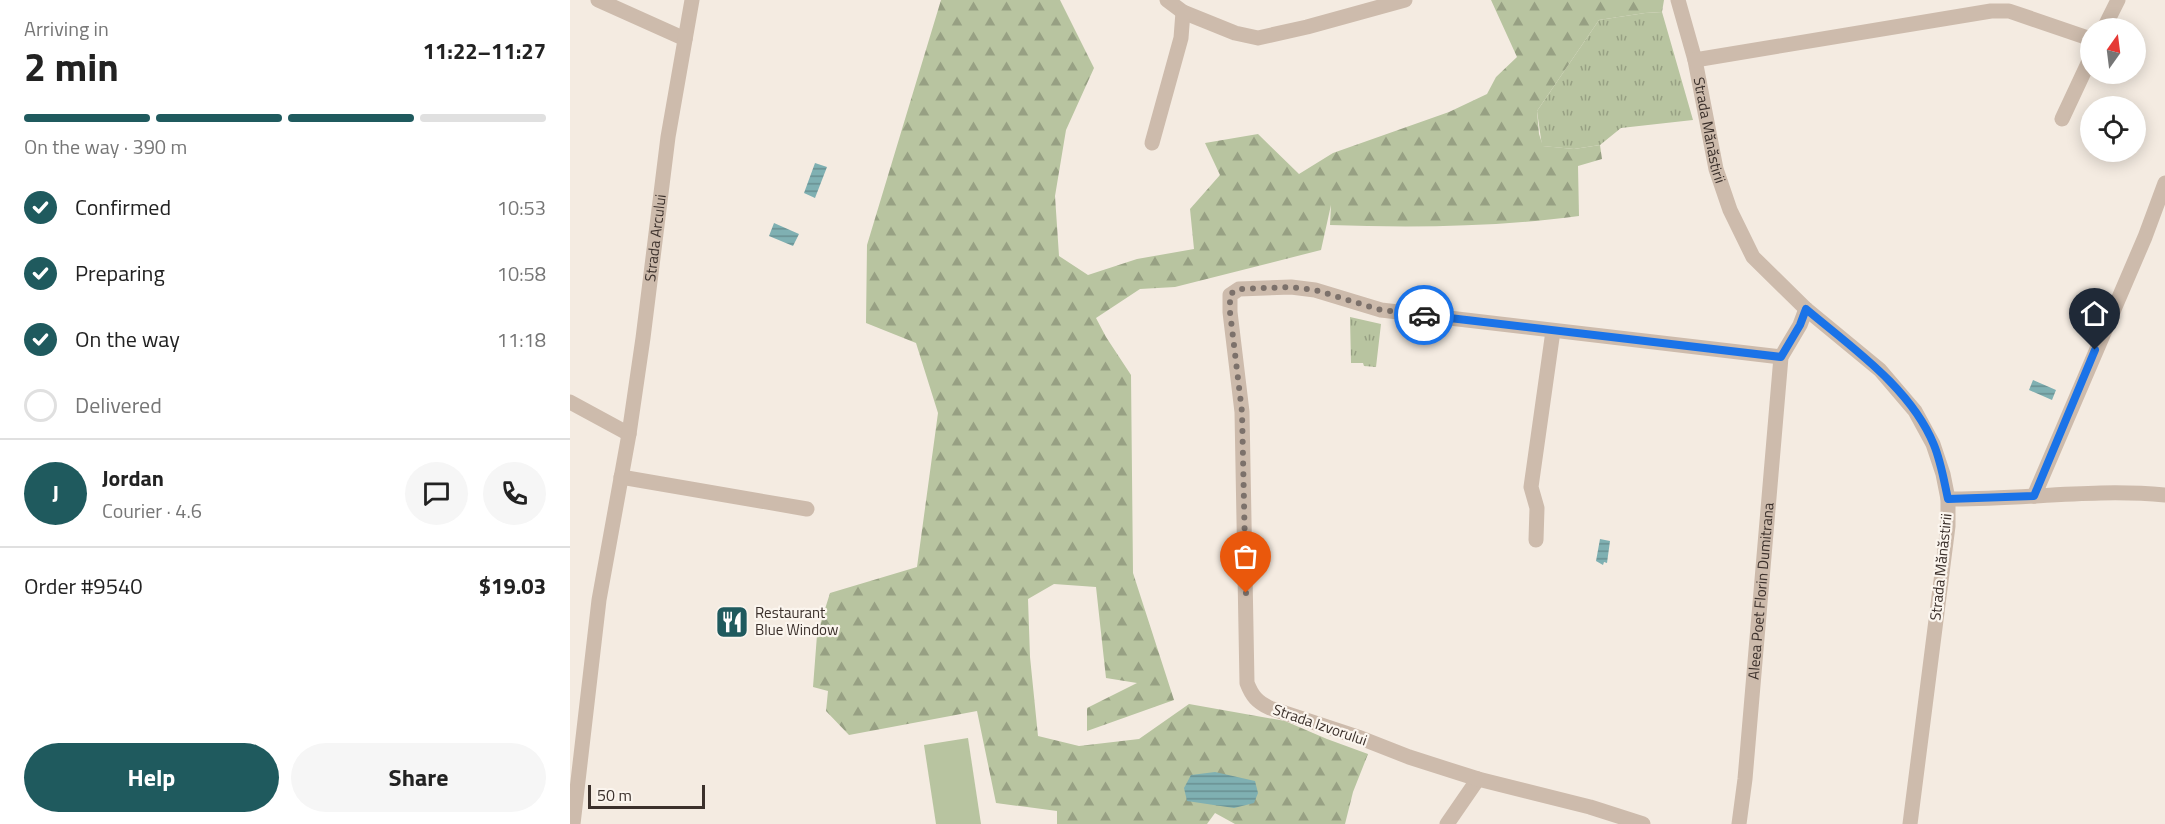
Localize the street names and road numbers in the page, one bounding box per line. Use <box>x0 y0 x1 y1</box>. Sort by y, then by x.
street label: Strada Mănăstirii <box>1688 75 1732 186</box>
street label: Strada Arcului <box>638 193 672 283</box>
street label: Aleea Poet Florin Dumitrana <box>1742 501 1780 680</box>
street label: Strada Mănăstirii <box>1923 512 1958 622</box>
street label: Strada Izvorului <box>1270 698 1370 751</box>

